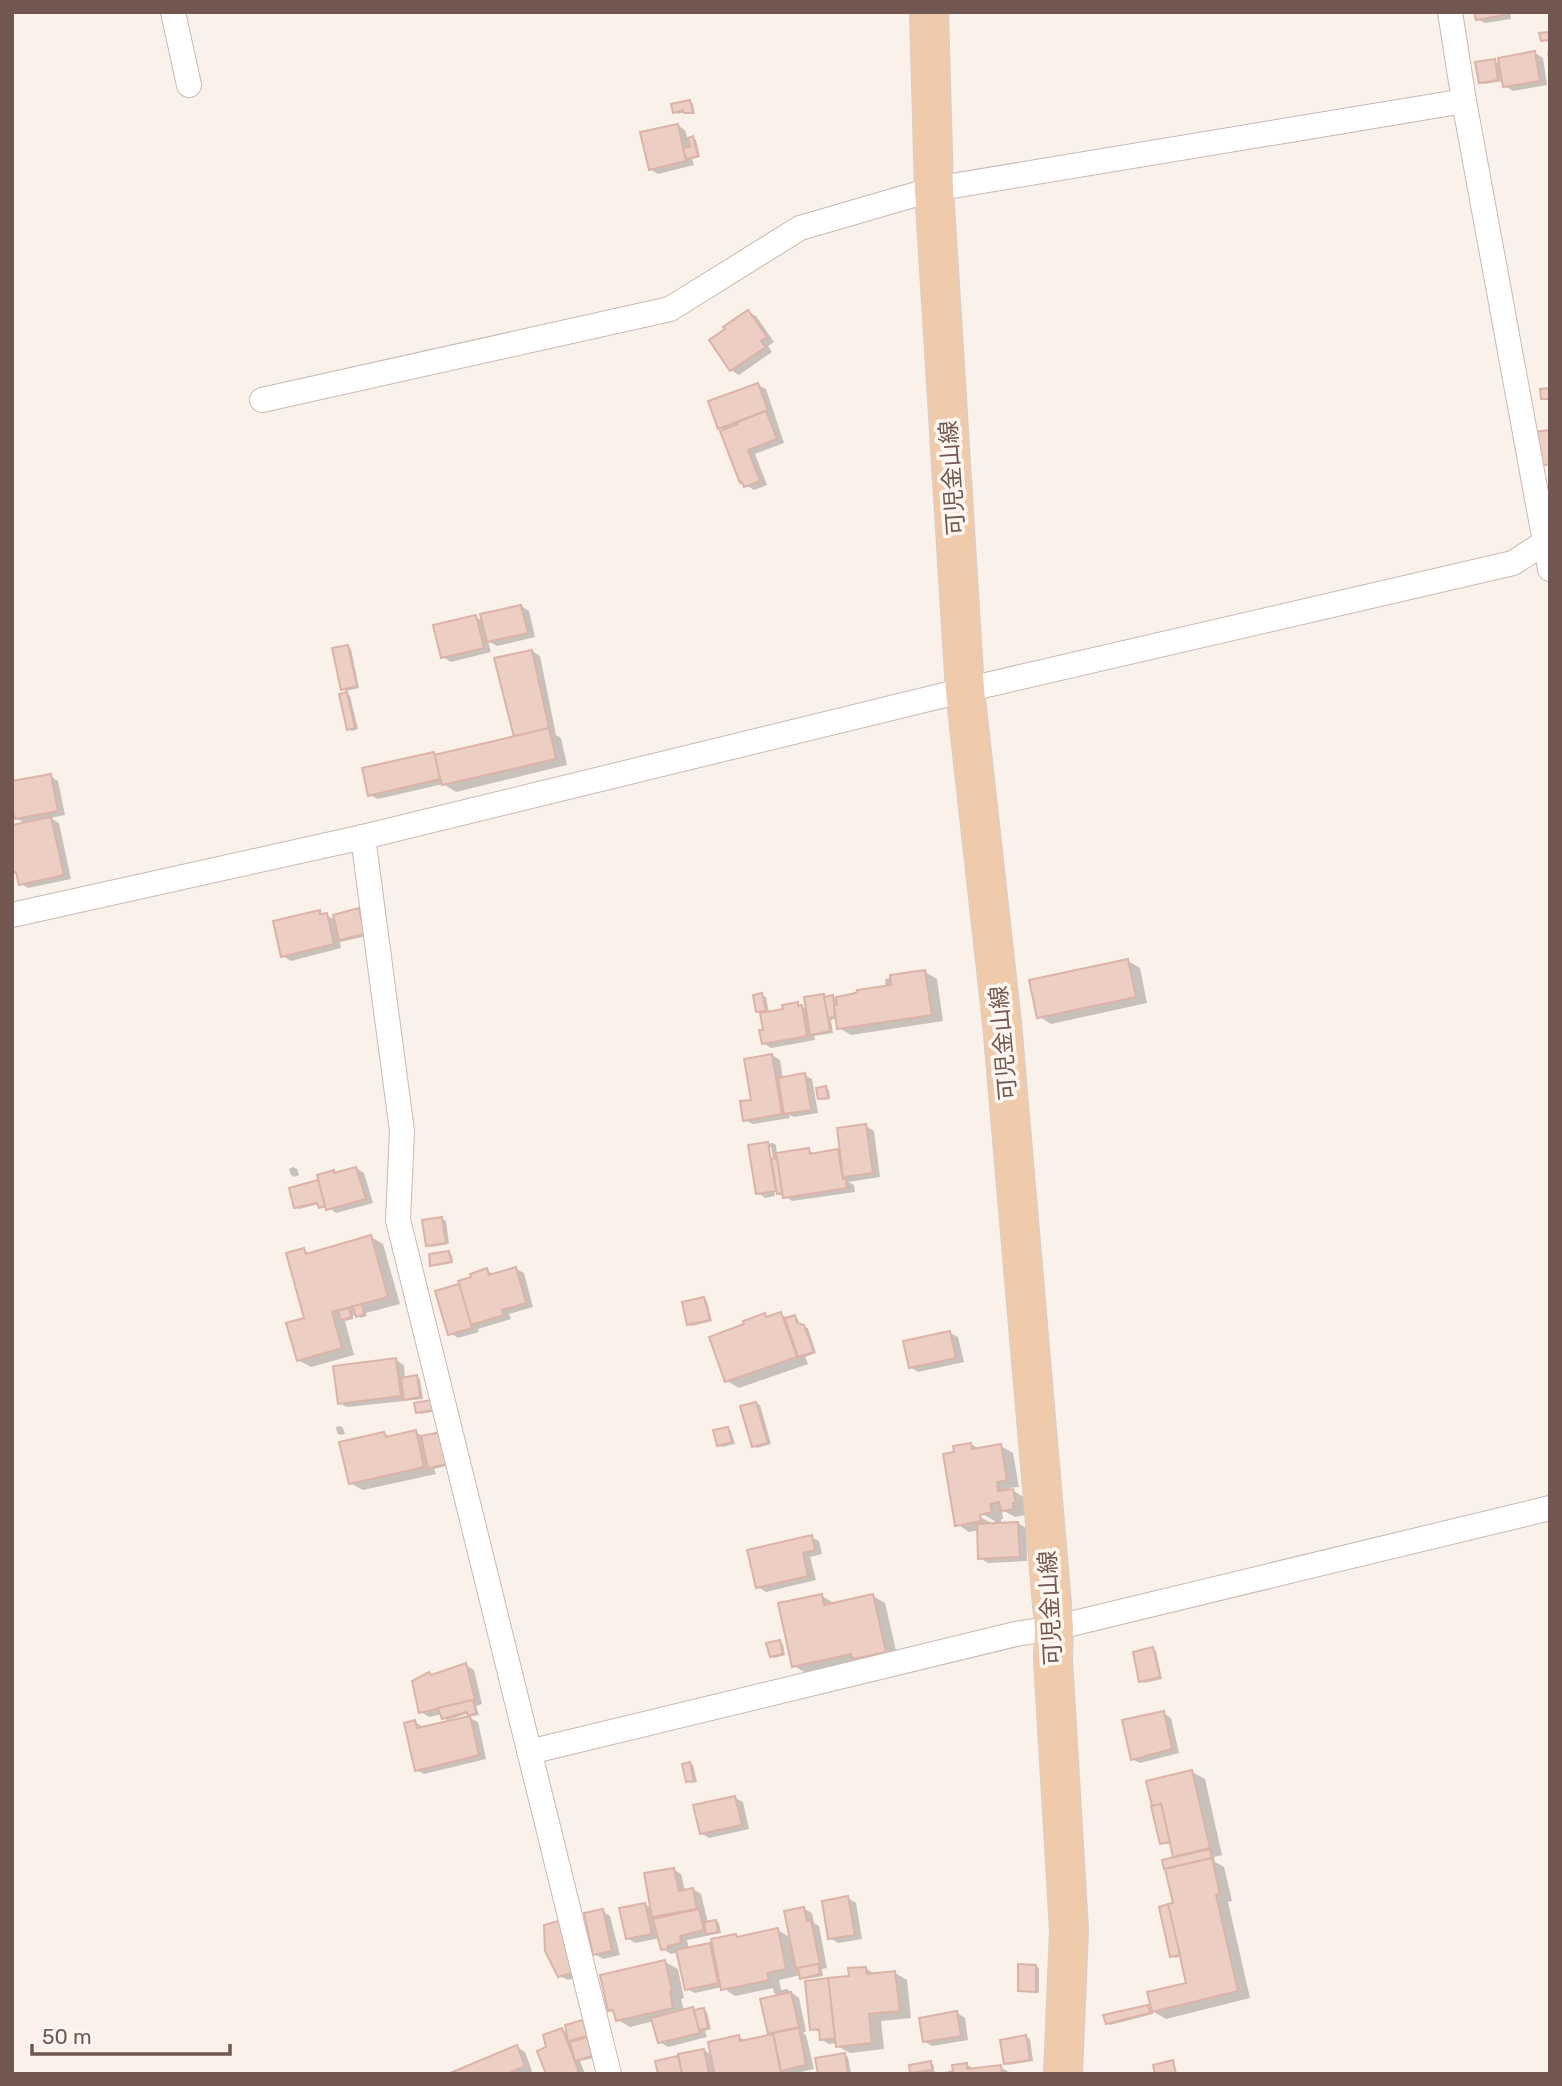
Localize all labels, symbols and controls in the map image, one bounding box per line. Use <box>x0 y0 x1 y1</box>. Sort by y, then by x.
street label: 可児金山線 <box>934 420 970 536</box>
street label: 可児金山線 <box>984 984 1022 1102</box>
street label: 可児金山線 <box>1033 1550 1067 1666</box>
scale bar <box>32 2012 229 2056</box>
text: 50 m <box>42 2024 92 2049</box>

